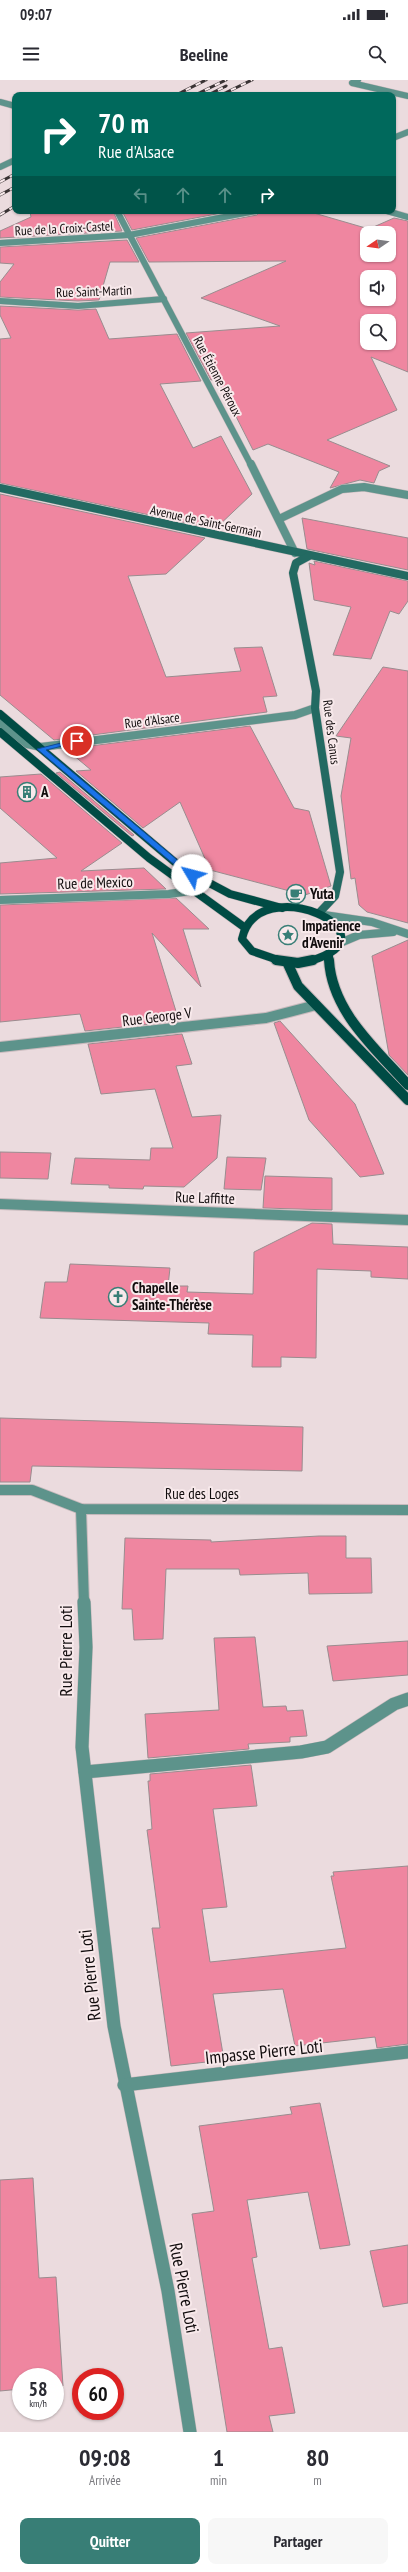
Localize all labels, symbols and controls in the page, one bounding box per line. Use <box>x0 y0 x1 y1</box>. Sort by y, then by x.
text: 09:07 <box>20 5 52 24</box>
icon: menu <box>20 43 42 65</box>
text: Beeline <box>180 43 228 66</box>
icon: search <box>366 43 388 65</box>
text: 70 m <box>98 104 149 141</box>
icon: right <box>32 108 84 160</box>
text: Rue d'Alsace <box>98 140 175 163</box>
icon: left <box>130 184 152 206</box>
icon: ahead <box>172 184 194 206</box>
icon: ahead <box>214 184 236 206</box>
icon: right <box>256 184 278 206</box>
street label: Rue de la Croix-Castel <box>14 217 114 240</box>
north arrow <box>360 226 396 262</box>
map controls <box>360 226 396 350</box>
button: sound <box>360 270 396 306</box>
street label: Rue Saint-Martin <box>56 282 132 301</box>
button: search <box>360 314 396 350</box>
street label: Rue Étienne Péroux <box>189 333 246 420</box>
street label: Avenue de Saint-Germain <box>149 501 263 542</box>
street label: Rue des Canus <box>319 699 344 765</box>
street label: Rue d'Alsace <box>124 709 181 732</box>
pin <box>60 724 94 758</box>
icon: arrive <box>66 730 88 752</box>
building icon: A <box>16 781 38 803</box>
place label: A <box>40 782 49 801</box>
position arrow <box>171 854 213 896</box>
street label: Rue de Mexico <box>57 872 133 893</box>
cafe icon: Yuta <box>285 883 307 905</box>
place label: Yuta <box>309 884 334 903</box>
place label: Impatience d'Avenir <box>302 916 361 952</box>
place icon: Impatience d'Avenir <box>277 924 299 946</box>
street label: Rue George V <box>121 1003 193 1030</box>
street label: Rue Laffitte <box>175 1187 235 1208</box>
place label: Chapelle Sainte-Thérèse <box>132 1278 212 1314</box>
church icon: Chapelle Sainte-Thérèse <box>107 1286 129 1308</box>
street label: Rue des Loges <box>165 1484 239 1503</box>
street label: Rue Pierre Loti <box>54 1605 77 1697</box>
street label: Rue Pierre Loti <box>73 1928 106 2022</box>
street label: Impasse Pierre Loti <box>204 2034 324 2069</box>
street label: Rue Pierre Loti <box>164 2241 205 2335</box>
speed limit sign: 60 <box>72 2368 124 2420</box>
text: 58 <box>28 2376 48 2402</box>
text: km/h <box>29 2397 47 2410</box>
text: 09:08 <box>79 2442 131 2473</box>
text: 1 <box>213 2442 224 2473</box>
text: 80 <box>306 2442 329 2473</box>
text: Arrivée <box>89 2472 121 2489</box>
text: min <box>210 2472 227 2489</box>
text: m <box>313 2472 322 2489</box>
button: Quitter <box>20 2518 200 2564</box>
button: Partager <box>208 2518 388 2564</box>

